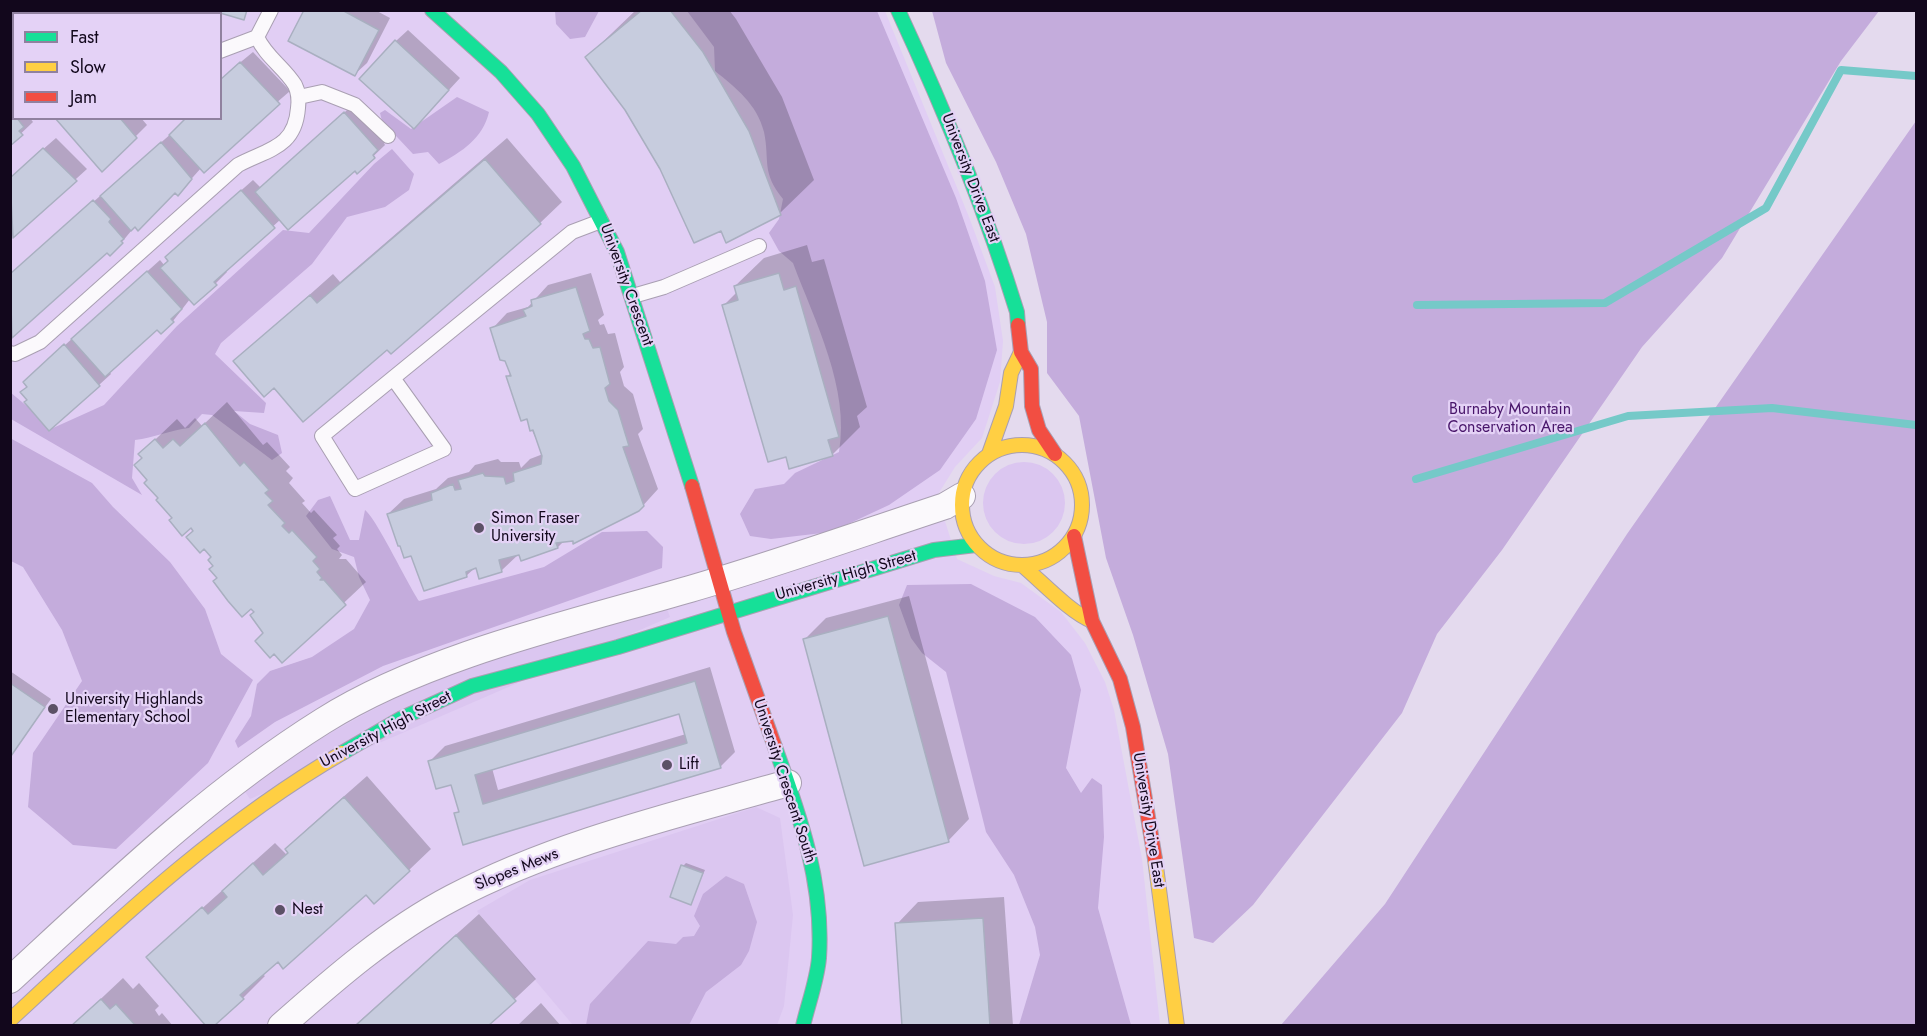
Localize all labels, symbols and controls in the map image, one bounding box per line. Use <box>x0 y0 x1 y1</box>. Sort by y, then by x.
legend <box>12 12 222 120</box>
text: Fast <box>70 24 99 50</box>
text: Slow <box>70 54 106 80</box>
text: Jam <box>70 84 97 110</box>
street label: University Drive East <box>937 111 1003 245</box>
street label: University Crescent <box>595 221 657 349</box>
park label: Burnaby Mountain Conservation Area <box>1447 400 1573 438</box>
place label: Simon Fraser University <box>491 509 579 547</box>
marker: Simon Fraser University <box>472 521 486 535</box>
street label: University High Street <box>773 547 919 605</box>
street label: University High Street <box>317 687 455 773</box>
place label: University Highlands Elementary School <box>65 690 203 728</box>
street label: University Crescent South <box>748 697 820 865</box>
marker: University Highlands Elementary School <box>46 702 60 716</box>
street label: University Drive East <box>1128 751 1168 889</box>
place label: Lift <box>679 755 699 775</box>
marker: Lift <box>660 758 674 772</box>
street label: Slopes Mews <box>473 845 561 895</box>
place label: Nest <box>292 900 323 920</box>
marker: Nest <box>273 903 287 917</box>

